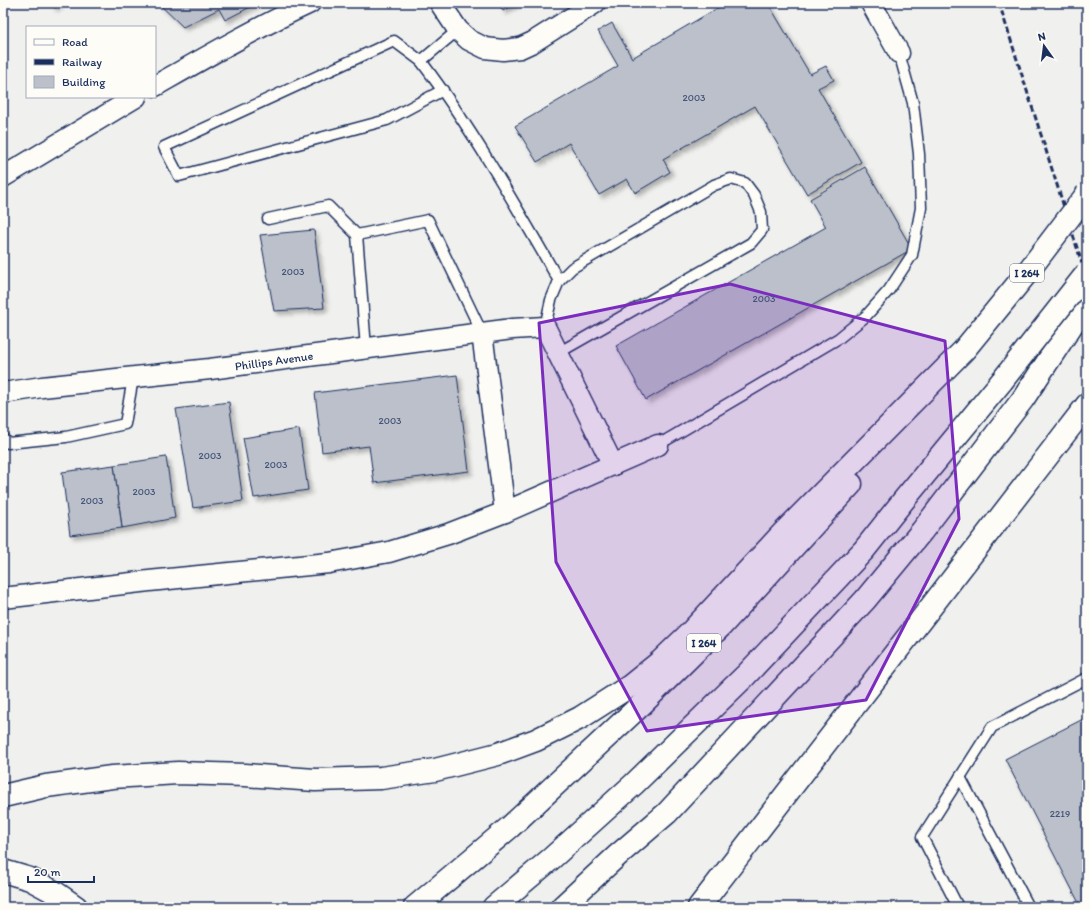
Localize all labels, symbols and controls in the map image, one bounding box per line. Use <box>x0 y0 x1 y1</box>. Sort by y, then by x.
legend <box>26 26 156 98</box>
north arrow <box>1024 26 1064 66</box>
text: N <box>1037 30 1047 44</box>
text: Road <box>62 35 88 49</box>
text: Railway <box>62 55 102 69</box>
text: Building <box>62 75 106 89</box>
house number: 2003 <box>682 91 706 104</box>
road number: I 264 <box>1010 264 1044 282</box>
house number: 2003 <box>281 265 305 278</box>
house number: 2003 <box>752 292 776 305</box>
street label: Phillips Avenue <box>234 349 314 373</box>
house number: 2003 <box>378 414 402 427</box>
house number: 2003 <box>198 449 222 462</box>
house number: 2003 <box>264 458 288 471</box>
house number: 2003 <box>132 485 156 498</box>
house number: 2003 <box>80 494 104 507</box>
road number: I 264 <box>687 634 721 652</box>
house number: 2219 <box>1050 807 1070 820</box>
scale bar <box>28 858 94 884</box>
text: 20 m <box>34 865 61 879</box>

